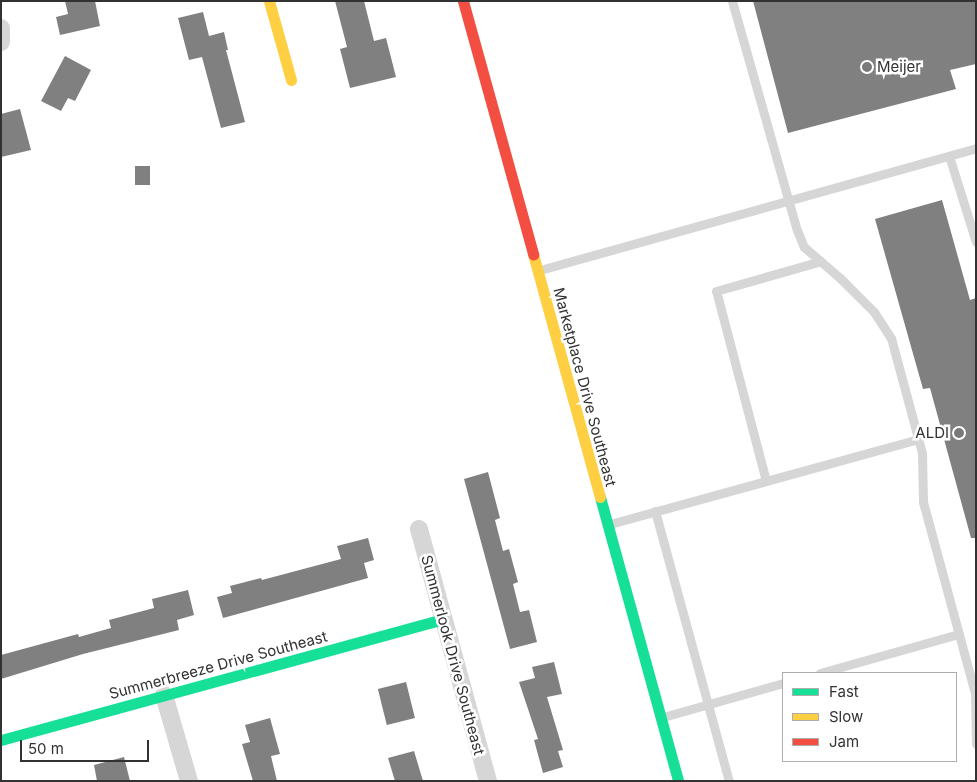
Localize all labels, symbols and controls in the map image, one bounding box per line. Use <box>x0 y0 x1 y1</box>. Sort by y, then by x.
place label: Meijer <box>877 58 921 76</box>
marker: Meijer <box>861 61 873 73</box>
street label: Marketplace Drive Southeast <box>550 286 620 488</box>
place label: ALDI <box>915 424 949 442</box>
marker: ALDI <box>953 427 965 439</box>
street label: Summerlook Drive Southeast <box>418 553 488 757</box>
street label: Summerbreeze Drive Southeast <box>107 627 329 703</box>
legend <box>782 672 957 762</box>
text: Fast <box>829 682 859 701</box>
text: Slow <box>829 707 863 726</box>
scale bar <box>22 730 151 762</box>
text: Jam <box>829 732 859 751</box>
text: 50 m <box>28 739 64 758</box>

